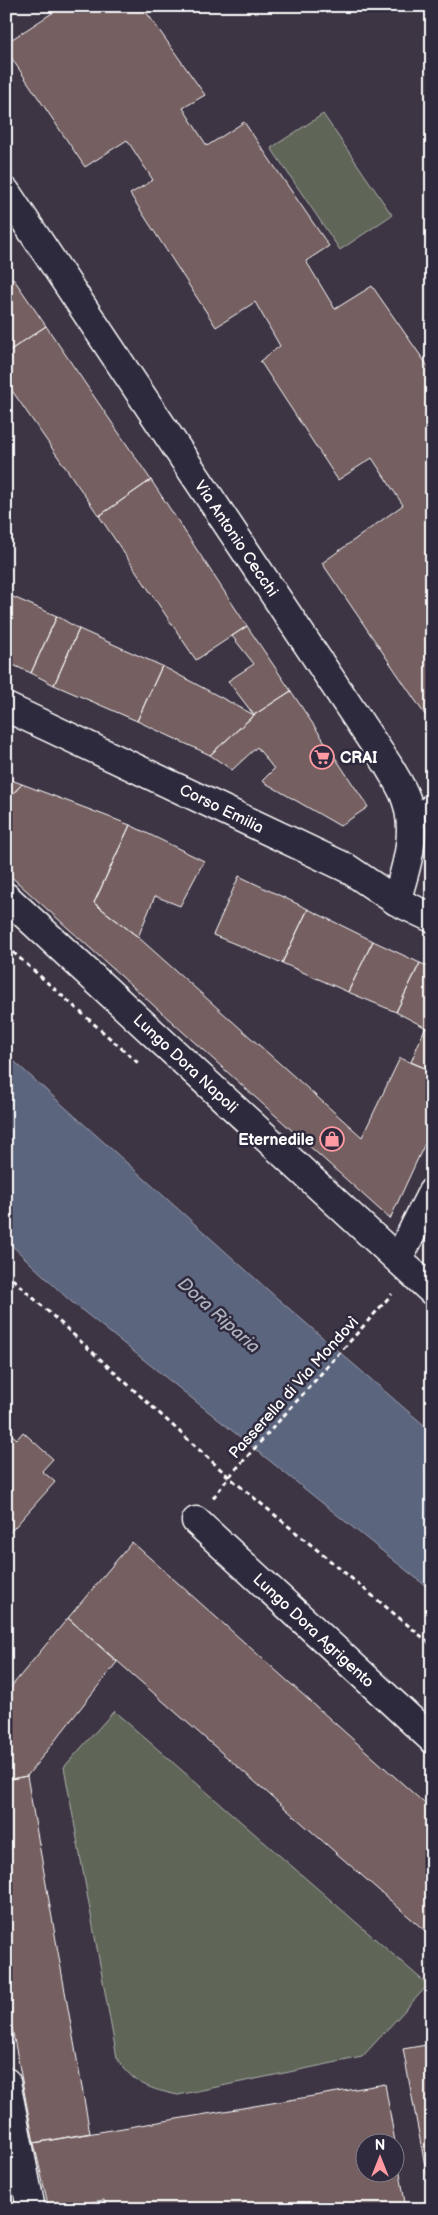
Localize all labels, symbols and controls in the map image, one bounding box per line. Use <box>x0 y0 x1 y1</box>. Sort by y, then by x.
street label: Via Antonio Cecchi <box>190 477 282 601</box>
supermarket icon: CRAI <box>309 744 335 770</box>
place label: CRAI <box>340 749 378 768</box>
street label: Corso Emilia <box>176 781 267 838</box>
street label: Lungo Dora Napoli <box>129 1011 241 1117</box>
shop icon: Eternedile <box>319 1126 345 1152</box>
place label: Eternedile <box>238 1131 314 1150</box>
water label: Dora Riparia <box>173 1273 264 1358</box>
street label: Passerella di Via Mondovì <box>225 1313 363 1463</box>
street label: Lungo Dora Agrigento <box>248 1570 377 1692</box>
north arrow <box>356 2132 406 2182</box>
text: N <box>375 2137 385 2154</box>

